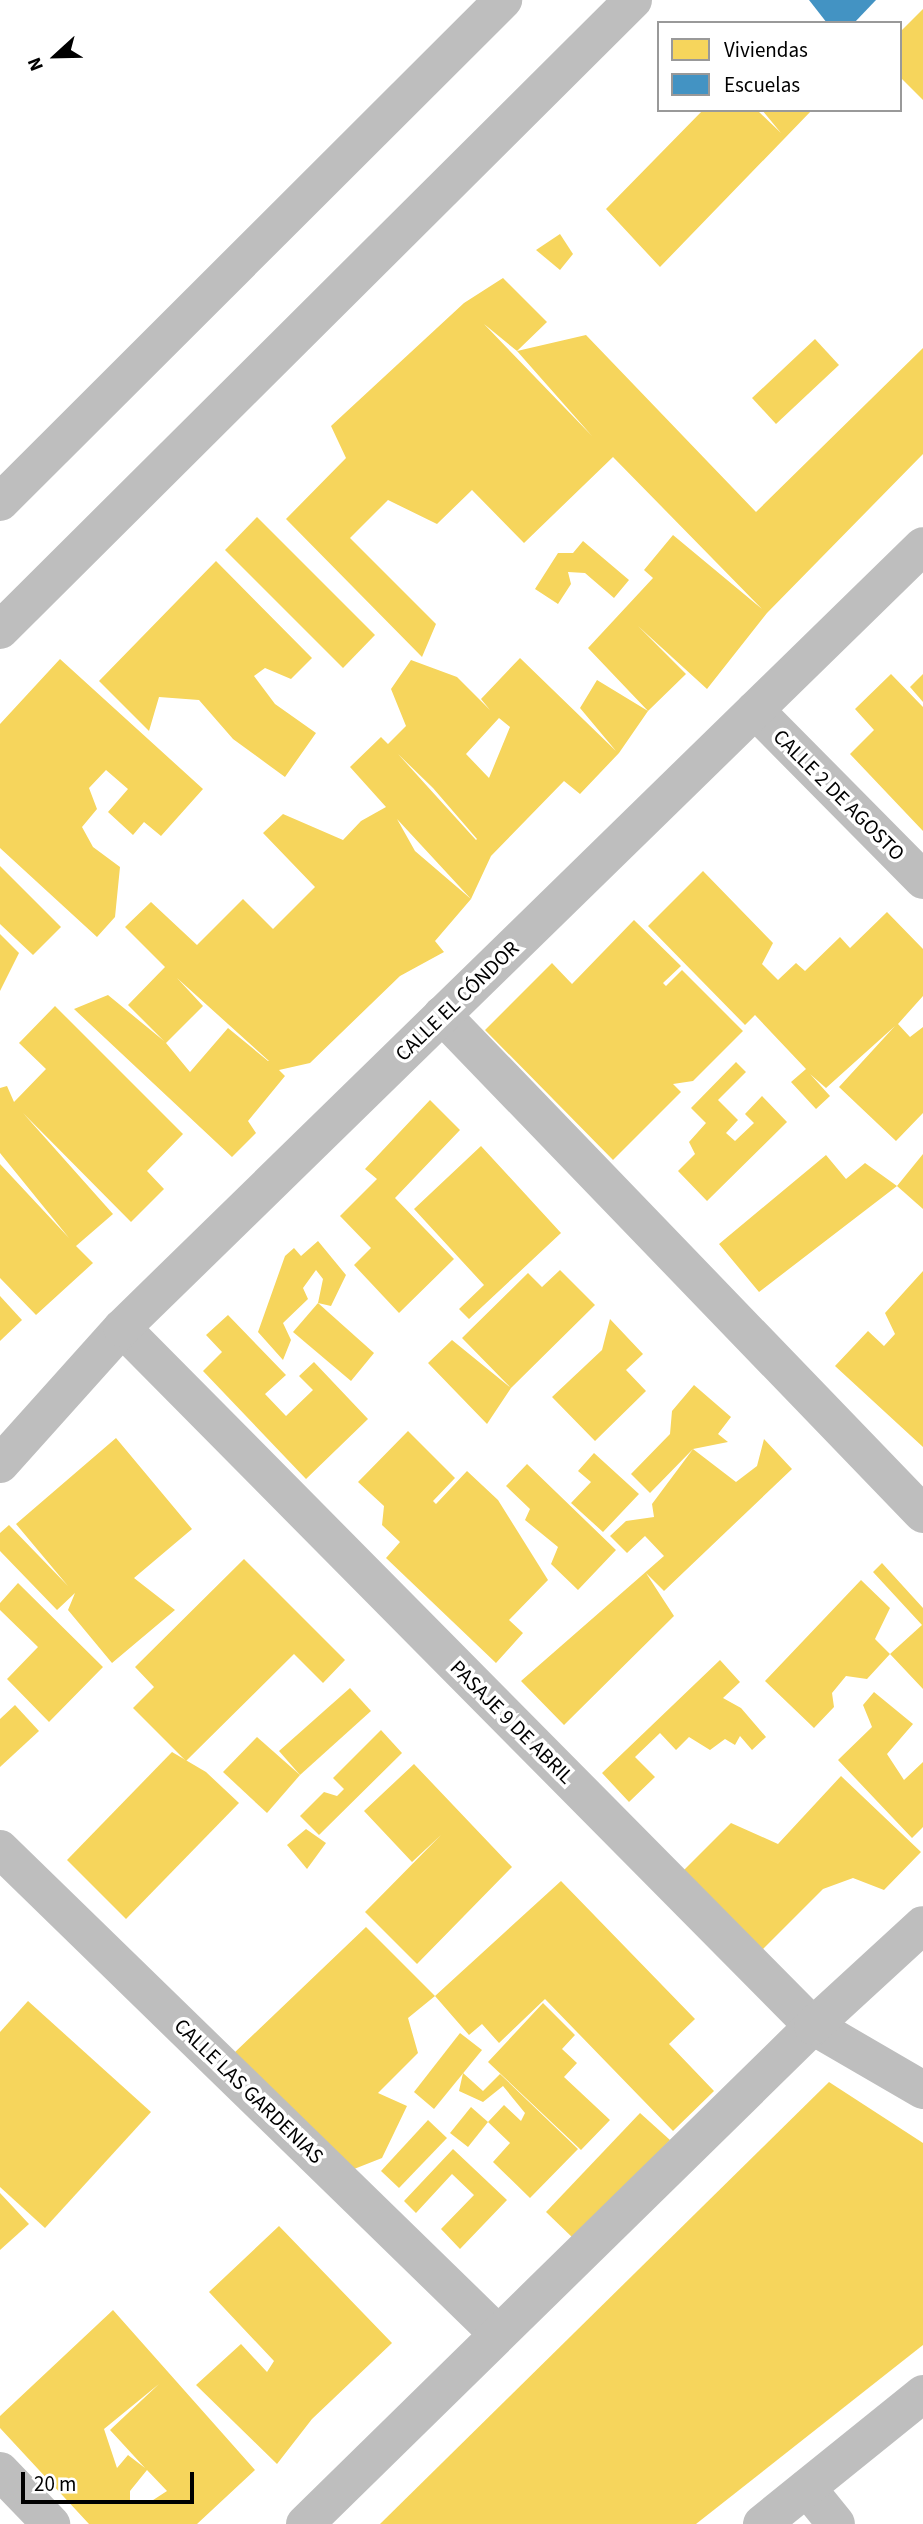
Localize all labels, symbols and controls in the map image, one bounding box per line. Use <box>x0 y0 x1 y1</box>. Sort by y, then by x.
north arrow <box>21 21 91 91</box>
legend <box>657 21 902 112</box>
text: Viviendas <box>724 35 808 65</box>
text: N <box>21 53 51 75</box>
text: Escuelas <box>724 70 800 100</box>
street label: CALLE 2 DE AGOSTO <box>768 724 910 866</box>
street label: CALLE EL CÓNDOR <box>390 936 524 1066</box>
street label: PASAJE 9 DE ABRIL <box>445 1655 579 1789</box>
street label: CALLE LAS GARDENIAS <box>169 2013 329 2169</box>
scale bar <box>24 2458 198 2502</box>
text: 20 m <box>34 2469 76 2499</box>

